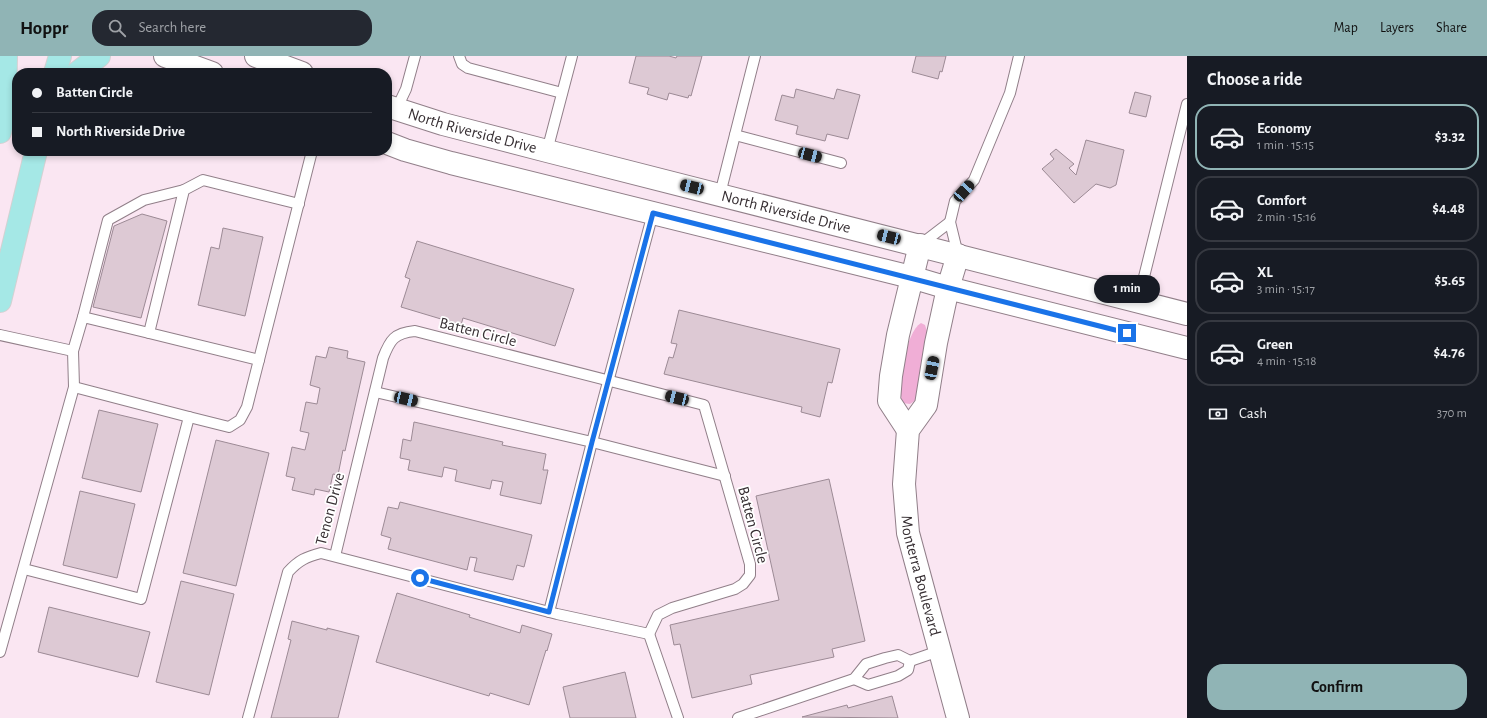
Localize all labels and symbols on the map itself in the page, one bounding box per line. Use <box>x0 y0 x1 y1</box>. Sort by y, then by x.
street label: North Riverside Drive <box>406 105 539 156</box>
car <box>797 146 823 164</box>
car <box>679 178 705 196</box>
car <box>952 178 976 204</box>
street label: North Riverside Drive <box>720 188 852 236</box>
car <box>876 228 902 246</box>
callout: 1 min <box>1094 275 1160 303</box>
street label: Batten Circle <box>438 315 518 349</box>
route end <box>1118 324 1136 342</box>
car <box>924 355 940 381</box>
car <box>664 389 690 407</box>
car <box>393 390 419 408</box>
street label: Tenon Drive <box>313 471 347 547</box>
street label: Batten Circle <box>735 485 771 565</box>
street label: Monterra Boulevard <box>899 515 943 638</box>
route start <box>411 569 429 587</box>

